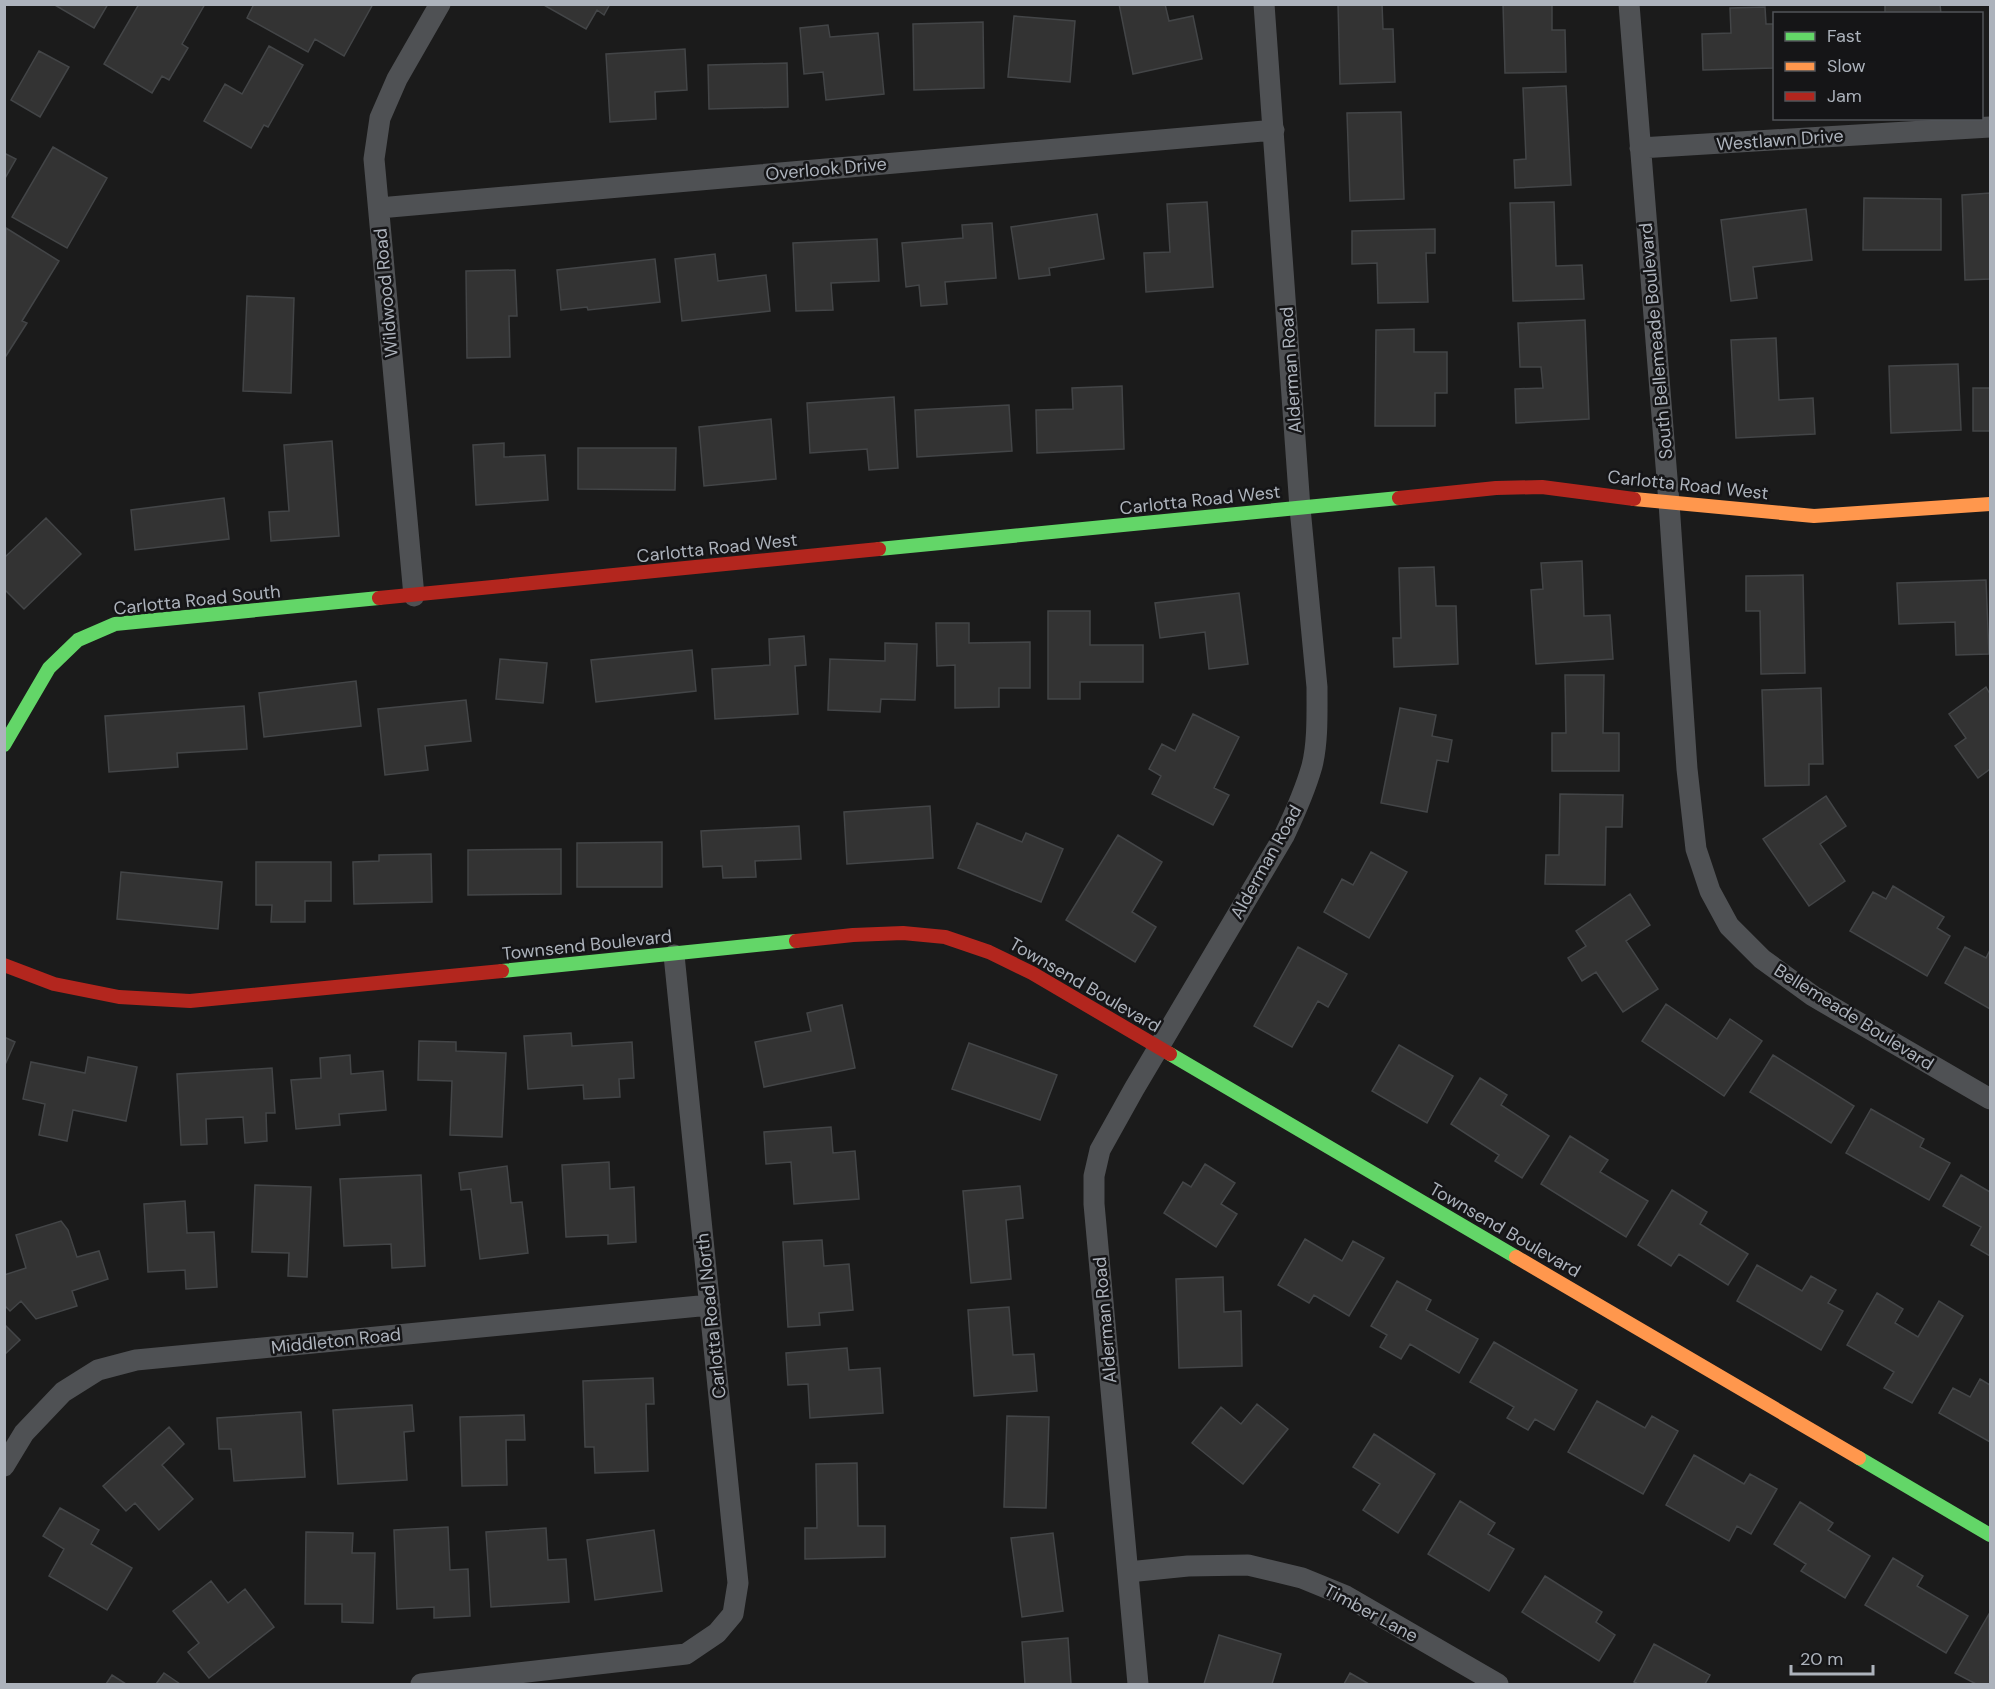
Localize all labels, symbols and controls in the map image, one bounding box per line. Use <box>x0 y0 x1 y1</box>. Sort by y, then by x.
legend <box>1773 12 1983 120</box>
text: Fast <box>1827 24 1862 48</box>
text: Slow <box>1827 54 1866 78</box>
text: Jam <box>1827 84 1862 108</box>
street label: Westlawn Drive <box>1716 124 1844 156</box>
street label: Overlook Drive <box>764 152 888 186</box>
street label: South Bellemeade Boulevard <box>1634 222 1678 460</box>
street label: Wildwood Road <box>368 227 404 359</box>
street label: Alderman Road <box>1275 306 1307 434</box>
street label: Carlotta Road West <box>1606 465 1770 505</box>
street label: Carlotta Road West <box>1118 480 1282 520</box>
street label: Carlotta Road West <box>635 528 799 568</box>
street label: Carlotta Road South <box>112 579 282 621</box>
street label: Alderman Road <box>1225 801 1307 923</box>
street label: Townsend Boulevard <box>501 924 673 966</box>
street label: Townsend Boulevard <box>1005 932 1165 1038</box>
street label: Bellemeade Boulevard <box>1770 958 1938 1076</box>
street label: Townsend Boulevard <box>1425 1177 1585 1283</box>
street label: Carlotta Road North <box>690 1232 732 1400</box>
street label: Alderman Road <box>1088 1256 1122 1384</box>
street label: Middleton Road <box>270 1322 402 1360</box>
street label: Timber Lane <box>1320 1578 1422 1648</box>
scale bar <box>1791 1638 1874 1676</box>
text: 20 m <box>1800 1647 1843 1671</box>

